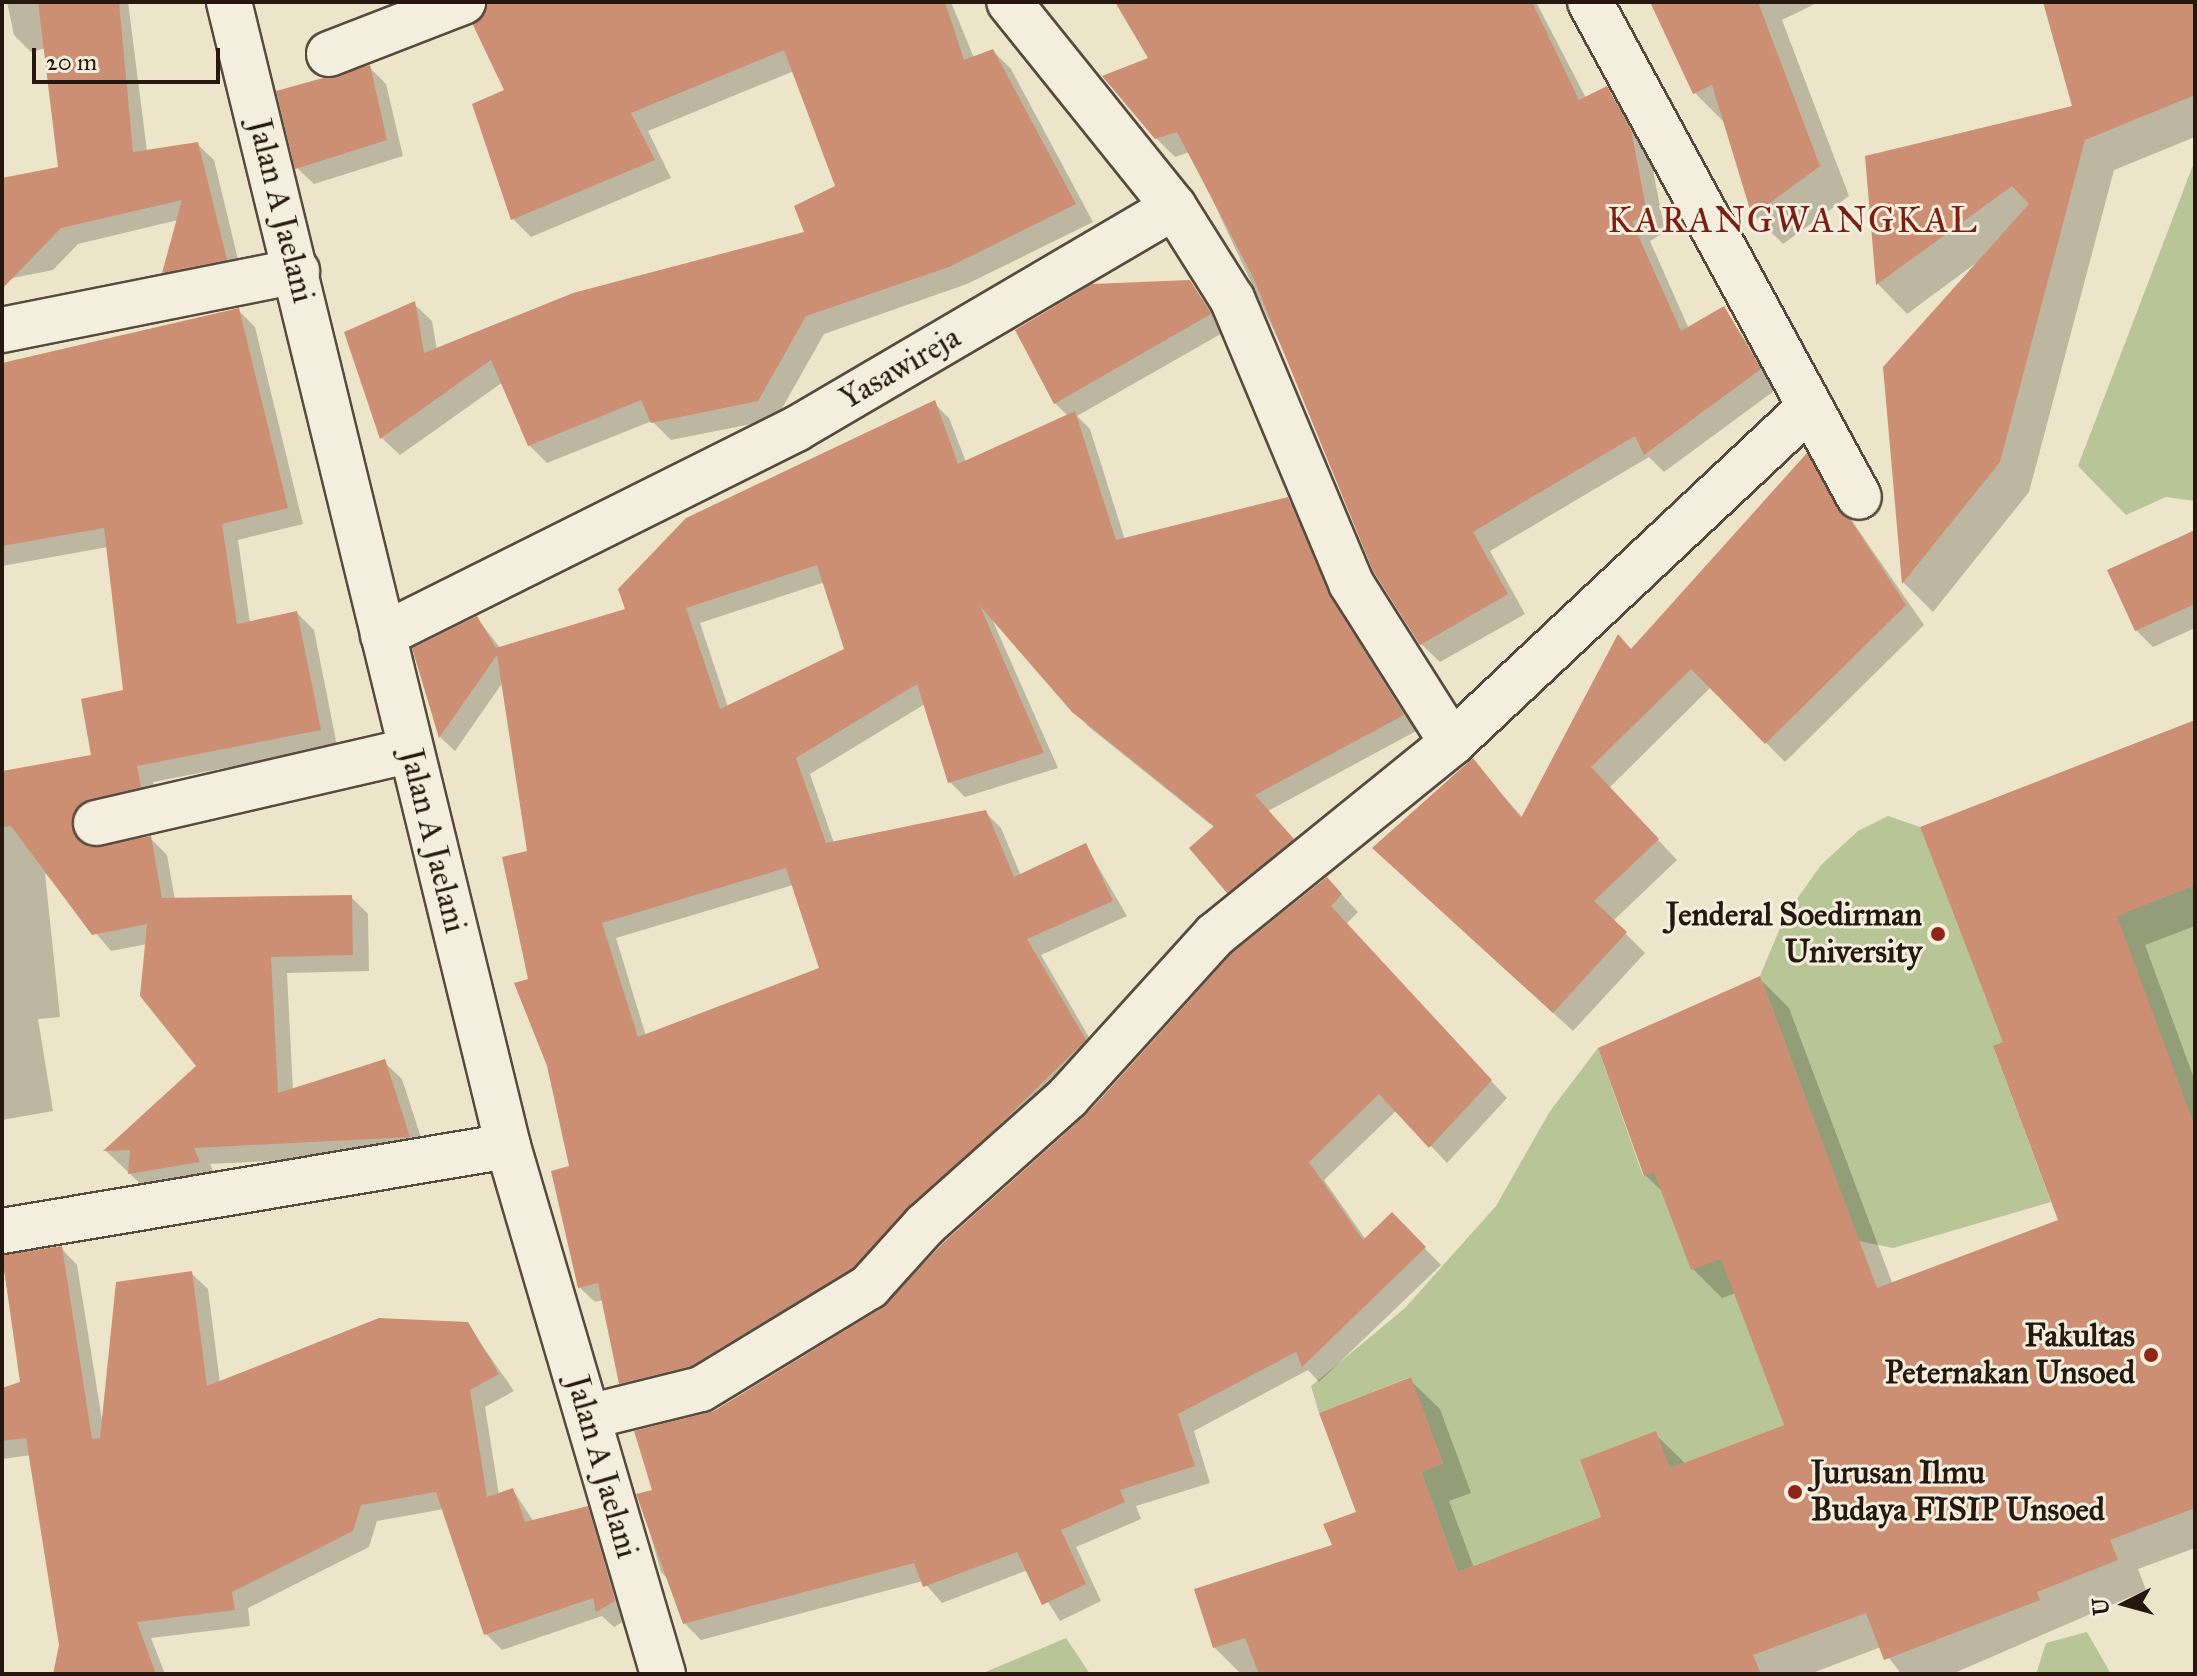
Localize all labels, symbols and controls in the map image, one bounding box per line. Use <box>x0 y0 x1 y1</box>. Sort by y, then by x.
scale bar <box>36 32 224 82</box>
text: 20 m <box>46 47 97 77</box>
street label: Jalan A Jaelani <box>240 115 322 307</box>
district label: KARANGWANGKAL <box>1607 199 1979 243</box>
street label: Yasawireja <box>833 318 967 418</box>
street label: Jalan A Jaelani <box>392 745 474 937</box>
place label: Jenderal Soedirman University <box>1666 897 1922 972</box>
marker: Jenderal Soedirman University <box>1929 925 1947 943</box>
place label: Fakultas Peternakan Unsoed <box>1885 1318 2135 1393</box>
marker: Fakultas Peternakan Unsoed <box>2142 1346 2160 1364</box>
street label: Jalan A Jaelani <box>558 1371 646 1563</box>
place label: Jurusan Ilmu Budaya FISIP Unsoed <box>1811 1455 2105 1530</box>
marker: Jurusan Ilmu Budaya FISIP Unsoed <box>1786 1483 1804 1501</box>
north arrow <box>2085 1564 2165 1644</box>
text: U <box>2086 1597 2115 1617</box>

